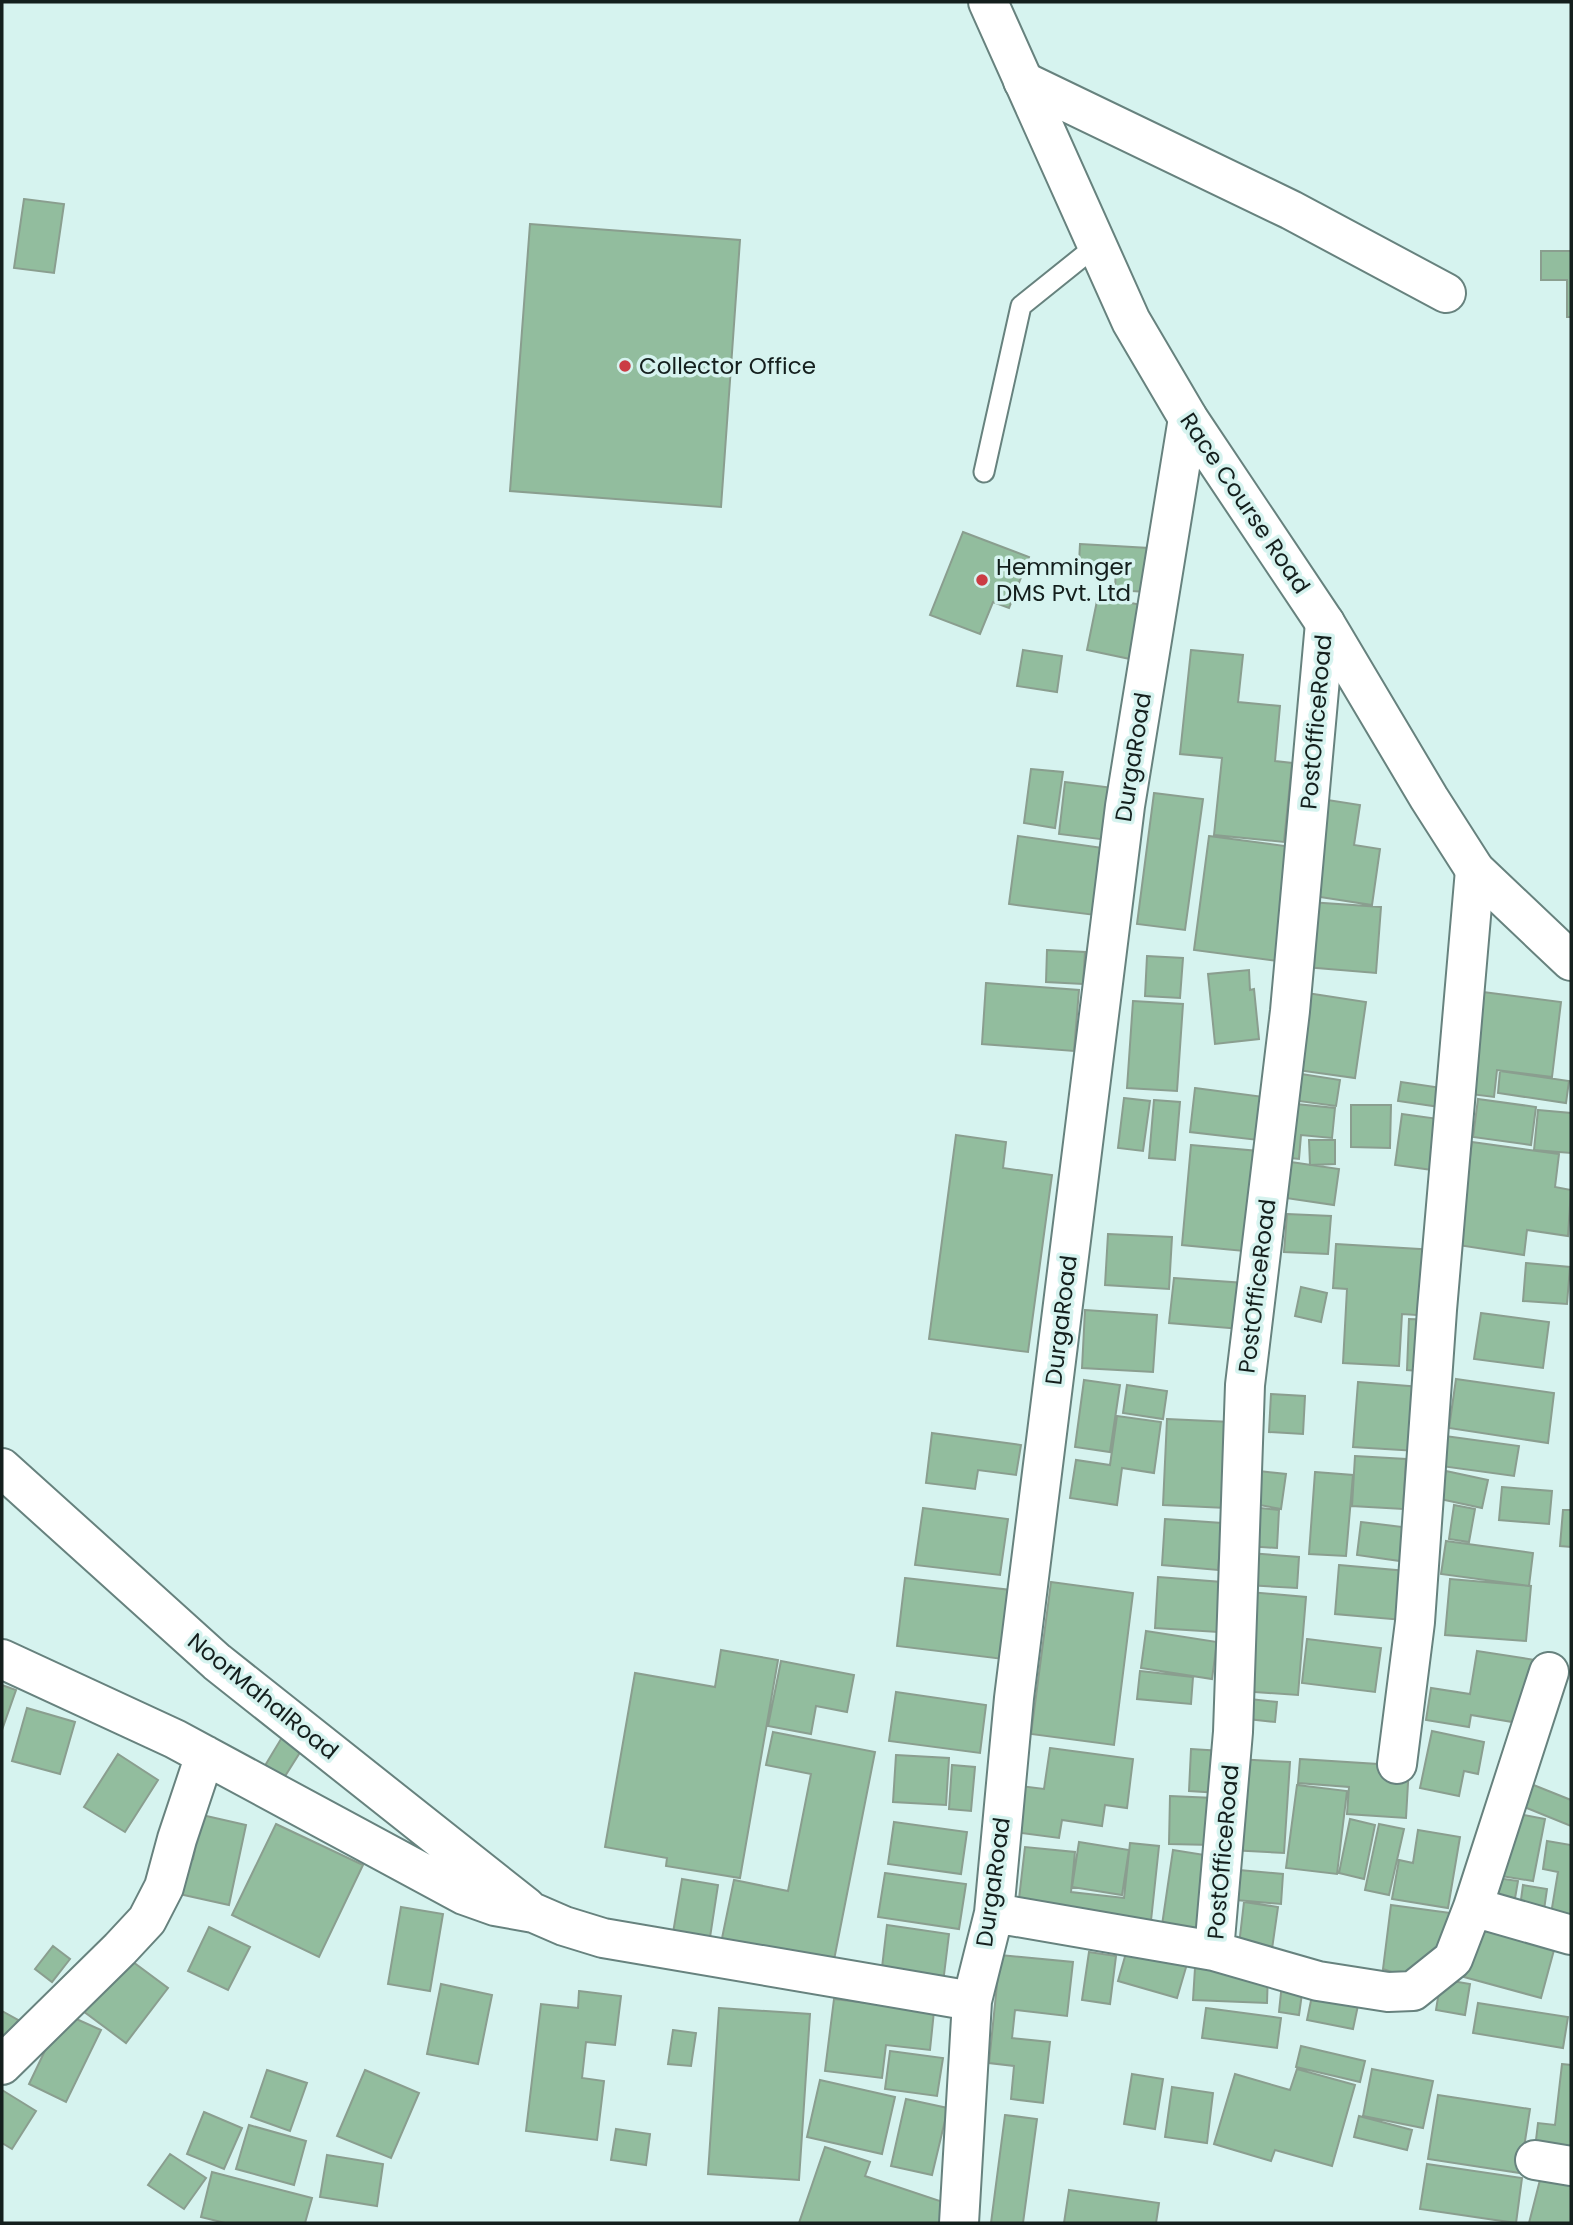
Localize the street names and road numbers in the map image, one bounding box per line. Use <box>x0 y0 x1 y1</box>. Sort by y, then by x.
street label: Race Course Road <box>1172 406 1318 600</box>
street label: PostOfficeRoad <box>1292 633 1340 811</box>
street label: DurgaRoad <box>1107 690 1159 824</box>
street label: PostOfficeRoad <box>1230 1197 1284 1375</box>
street label: DurgaRoad <box>1037 1253 1085 1387</box>
street label: NoorMahalRoad <box>181 1625 345 1767</box>
street label: PostOfficeRoad <box>1199 1763 1247 1941</box>
street label: DurgaRoad <box>968 1815 1018 1949</box>

